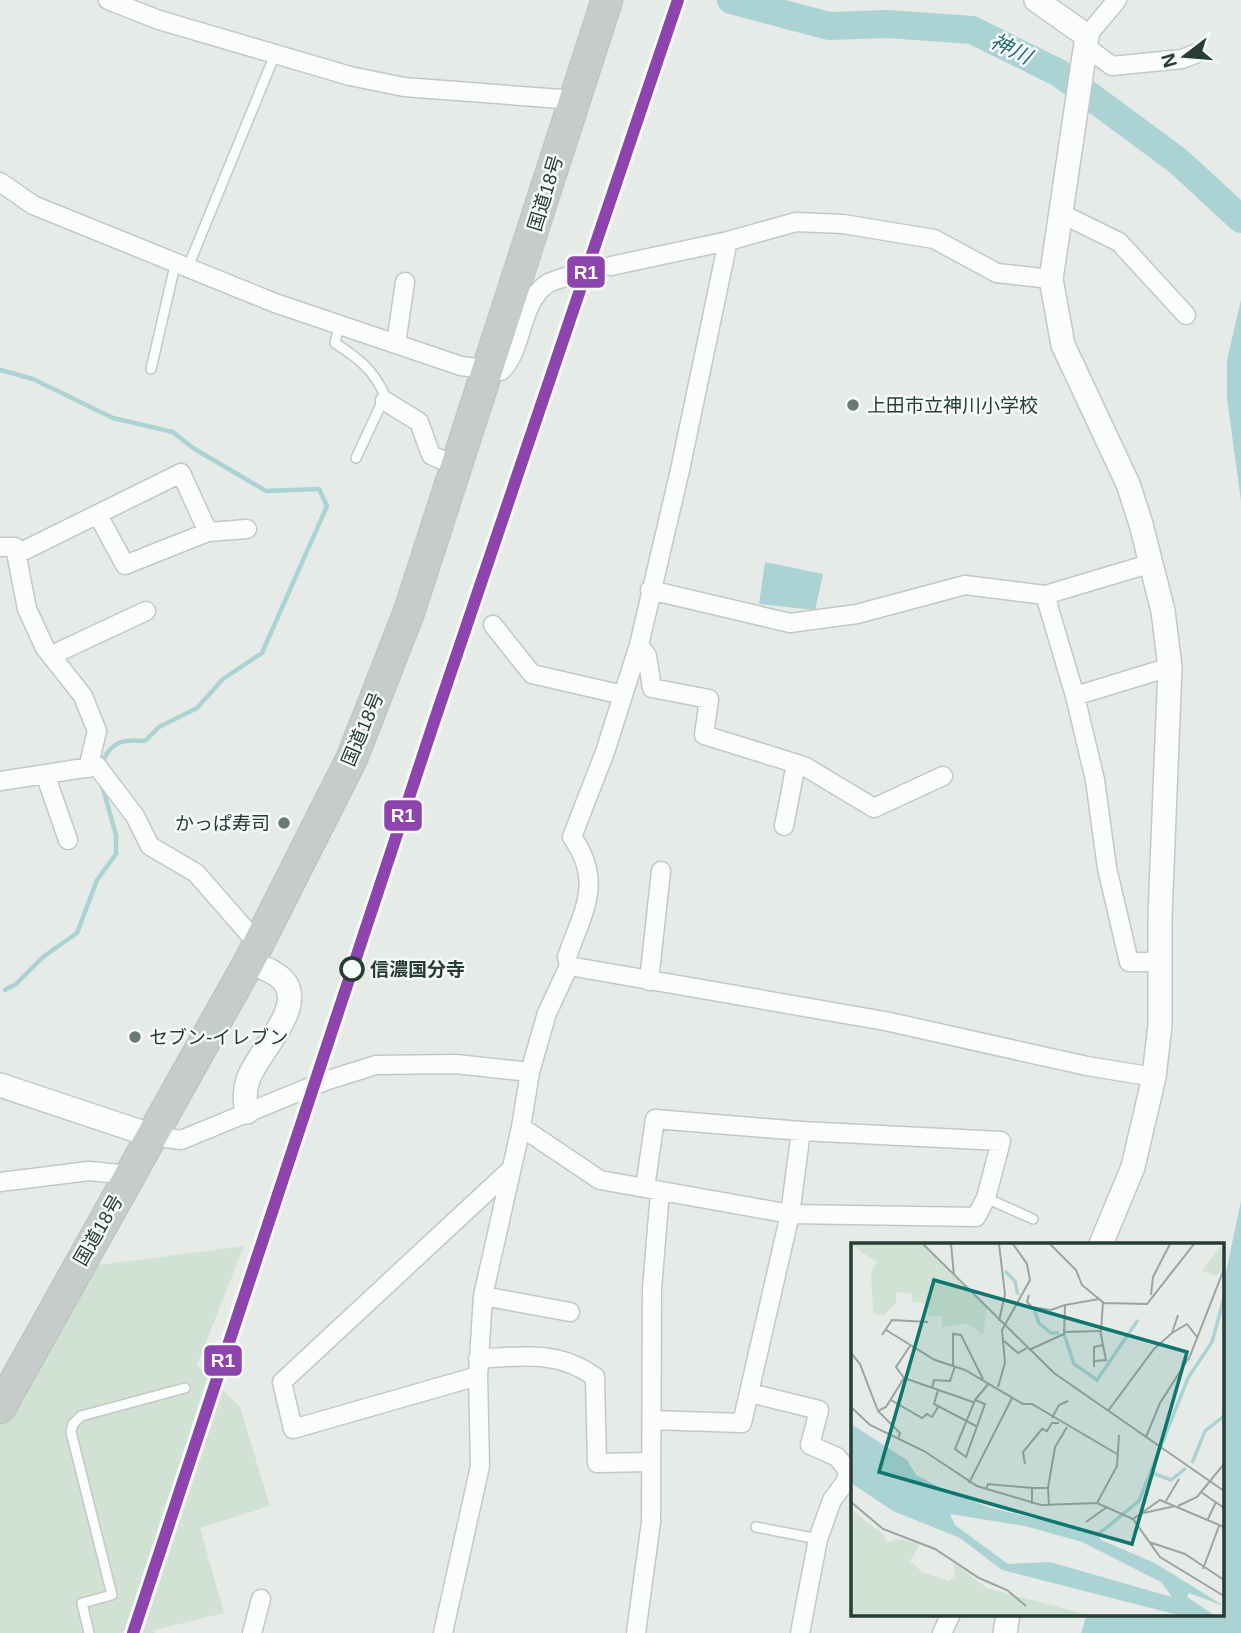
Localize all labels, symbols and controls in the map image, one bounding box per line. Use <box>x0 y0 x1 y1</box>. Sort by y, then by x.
north arrow <box>1150 21 1220 91</box>
water label: 神川 <box>987 29 1037 69</box>
text: N <box>1157 51 1181 70</box>
street label: 国道18号 <box>524 153 567 234</box>
line badge: R1 <box>566 255 606 289</box>
text: R1 <box>574 262 599 283</box>
place label: 上田市立神川小学校 <box>867 395 1038 416</box>
marker: 上田市立神川小学校 <box>845 397 861 413</box>
street label: 国道18号 <box>338 689 387 769</box>
line badge: R1 <box>383 799 423 832</box>
text: R1 <box>391 805 416 826</box>
place label: かっぱ寿司 <box>175 813 270 834</box>
marker: かっぱ寿司 <box>276 815 292 831</box>
marker: 信濃国分寺 <box>340 957 364 981</box>
place label: 信濃国分寺 <box>370 959 465 980</box>
place label: セブン-イレブン <box>149 1027 288 1048</box>
marker: セブン-イレブン <box>127 1029 143 1045</box>
street label: 国道18号 <box>70 1191 127 1269</box>
inset map <box>851 1243 1224 1616</box>
line badge: R1 <box>203 1344 243 1377</box>
text: R1 <box>211 1350 236 1371</box>

